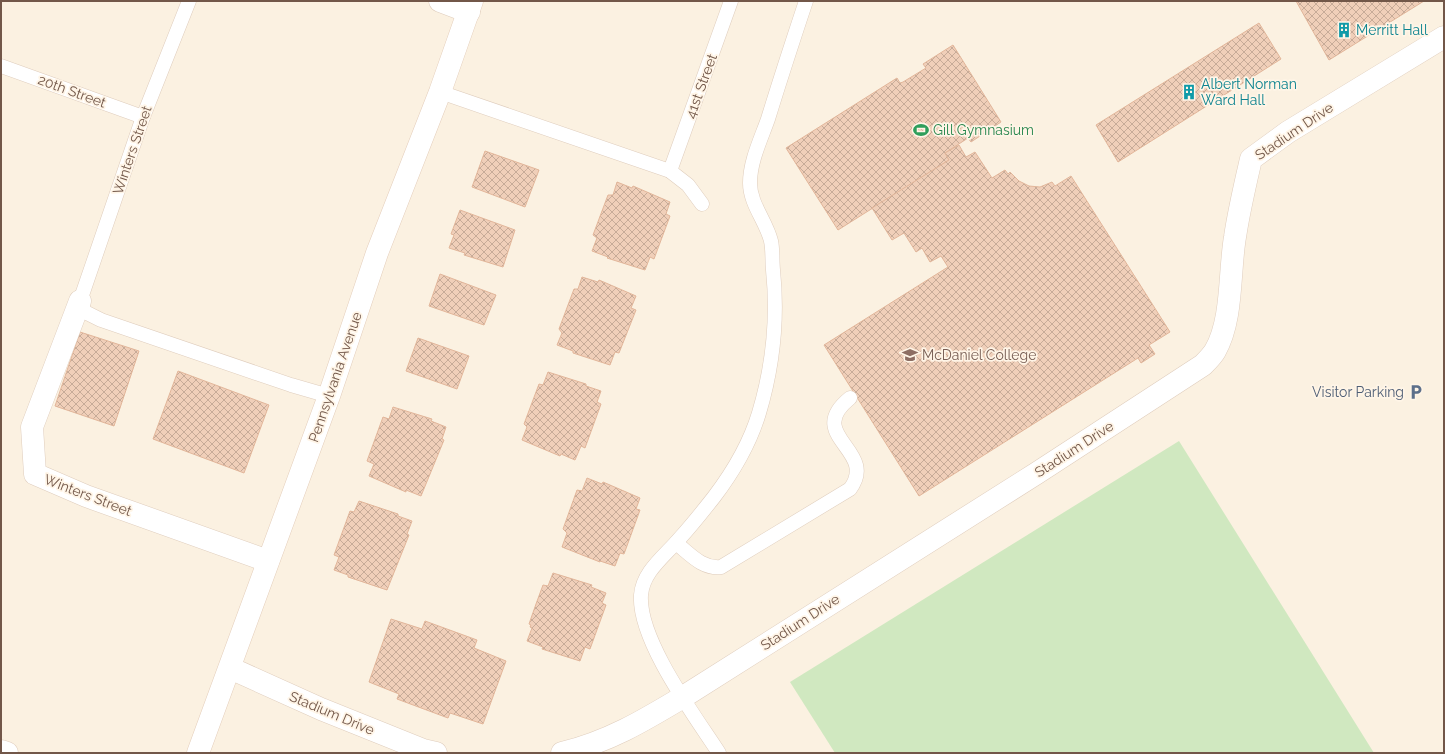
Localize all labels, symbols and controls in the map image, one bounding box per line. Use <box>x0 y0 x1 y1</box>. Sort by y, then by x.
building icon: Merritt Hall <box>1335 21 1353 39</box>
place label: Merritt Hall <box>1356 22 1428 38</box>
street label: 41st Street <box>682 51 720 120</box>
street label: 20th Street <box>36 71 108 111</box>
place label: Albert Norman Ward Hall <box>1201 76 1297 108</box>
building icon: Albert Norman Ward Hall <box>1180 83 1198 101</box>
street label: Stadium Drive <box>1252 99 1336 163</box>
street label: Winters Street <box>109 103 155 196</box>
sports icon: Gill Gymnasium <box>912 121 930 139</box>
place label: Gill Gymnasium <box>933 122 1034 138</box>
street label: Pennsylvania Avenue <box>305 310 365 444</box>
school or university icon: McDaniel College <box>901 346 919 364</box>
place label: McDaniel College <box>922 347 1036 363</box>
parking icon: Visitor Parking <box>1407 383 1425 401</box>
place label: Visitor Parking <box>1312 384 1404 400</box>
street label: Stadium Drive <box>1032 418 1116 480</box>
street label: Winters Street <box>42 471 134 519</box>
street label: Stadium Drive <box>758 591 842 653</box>
street label: Stadium Drive <box>287 688 377 738</box>

